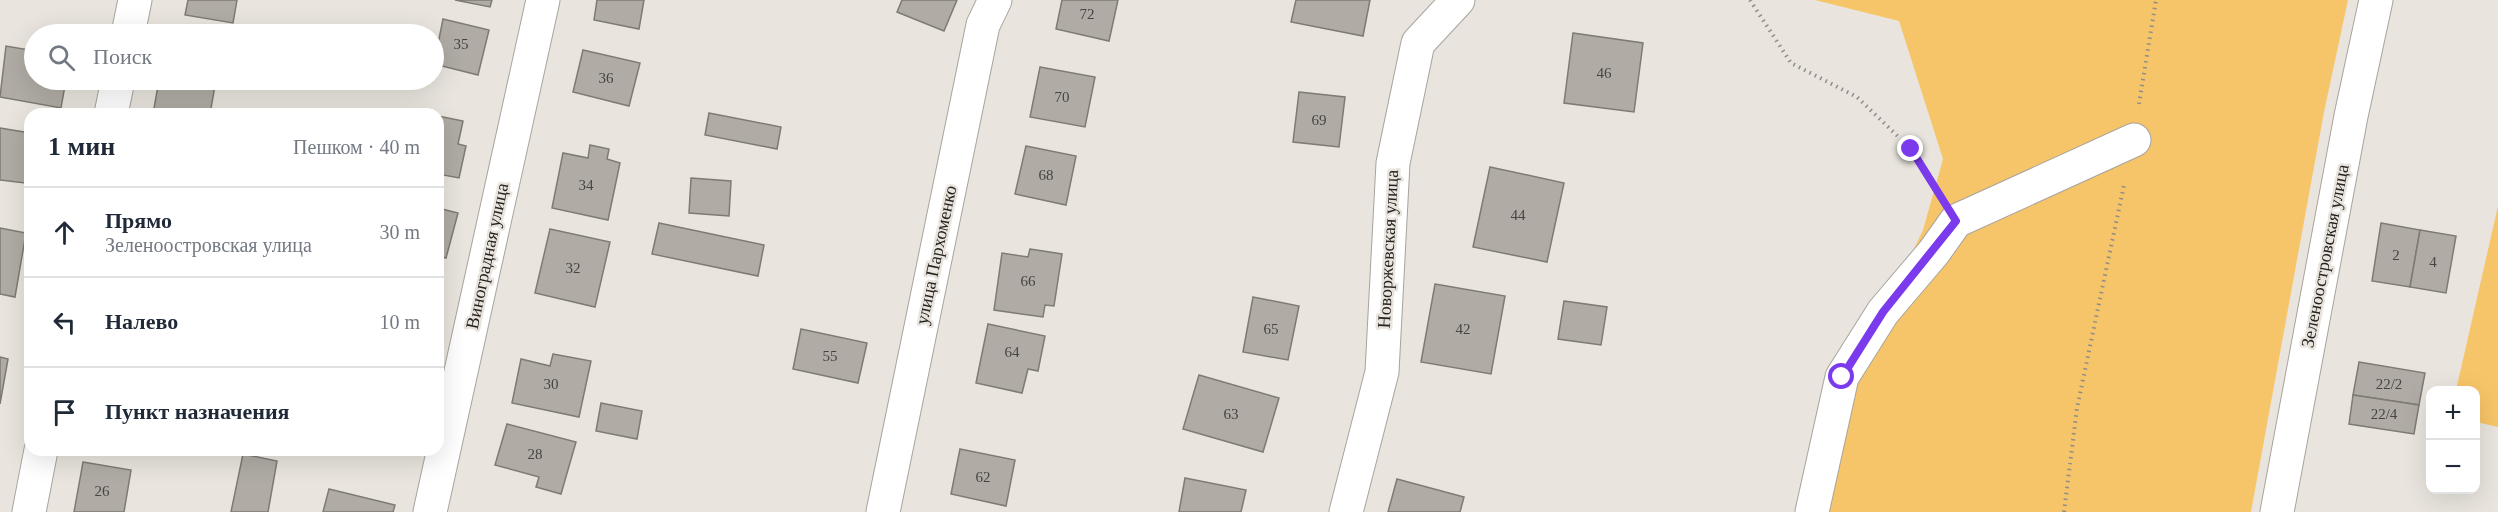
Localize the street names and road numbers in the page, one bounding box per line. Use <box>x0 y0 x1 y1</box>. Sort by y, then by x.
street label: Зеленоостровская улица <box>2297 163 2353 349</box>
street label: Новоржевская улица <box>1374 169 1402 329</box>
street label: Виноградная улица <box>462 181 512 331</box>
street label: улица Пархоменко <box>911 184 961 326</box>

